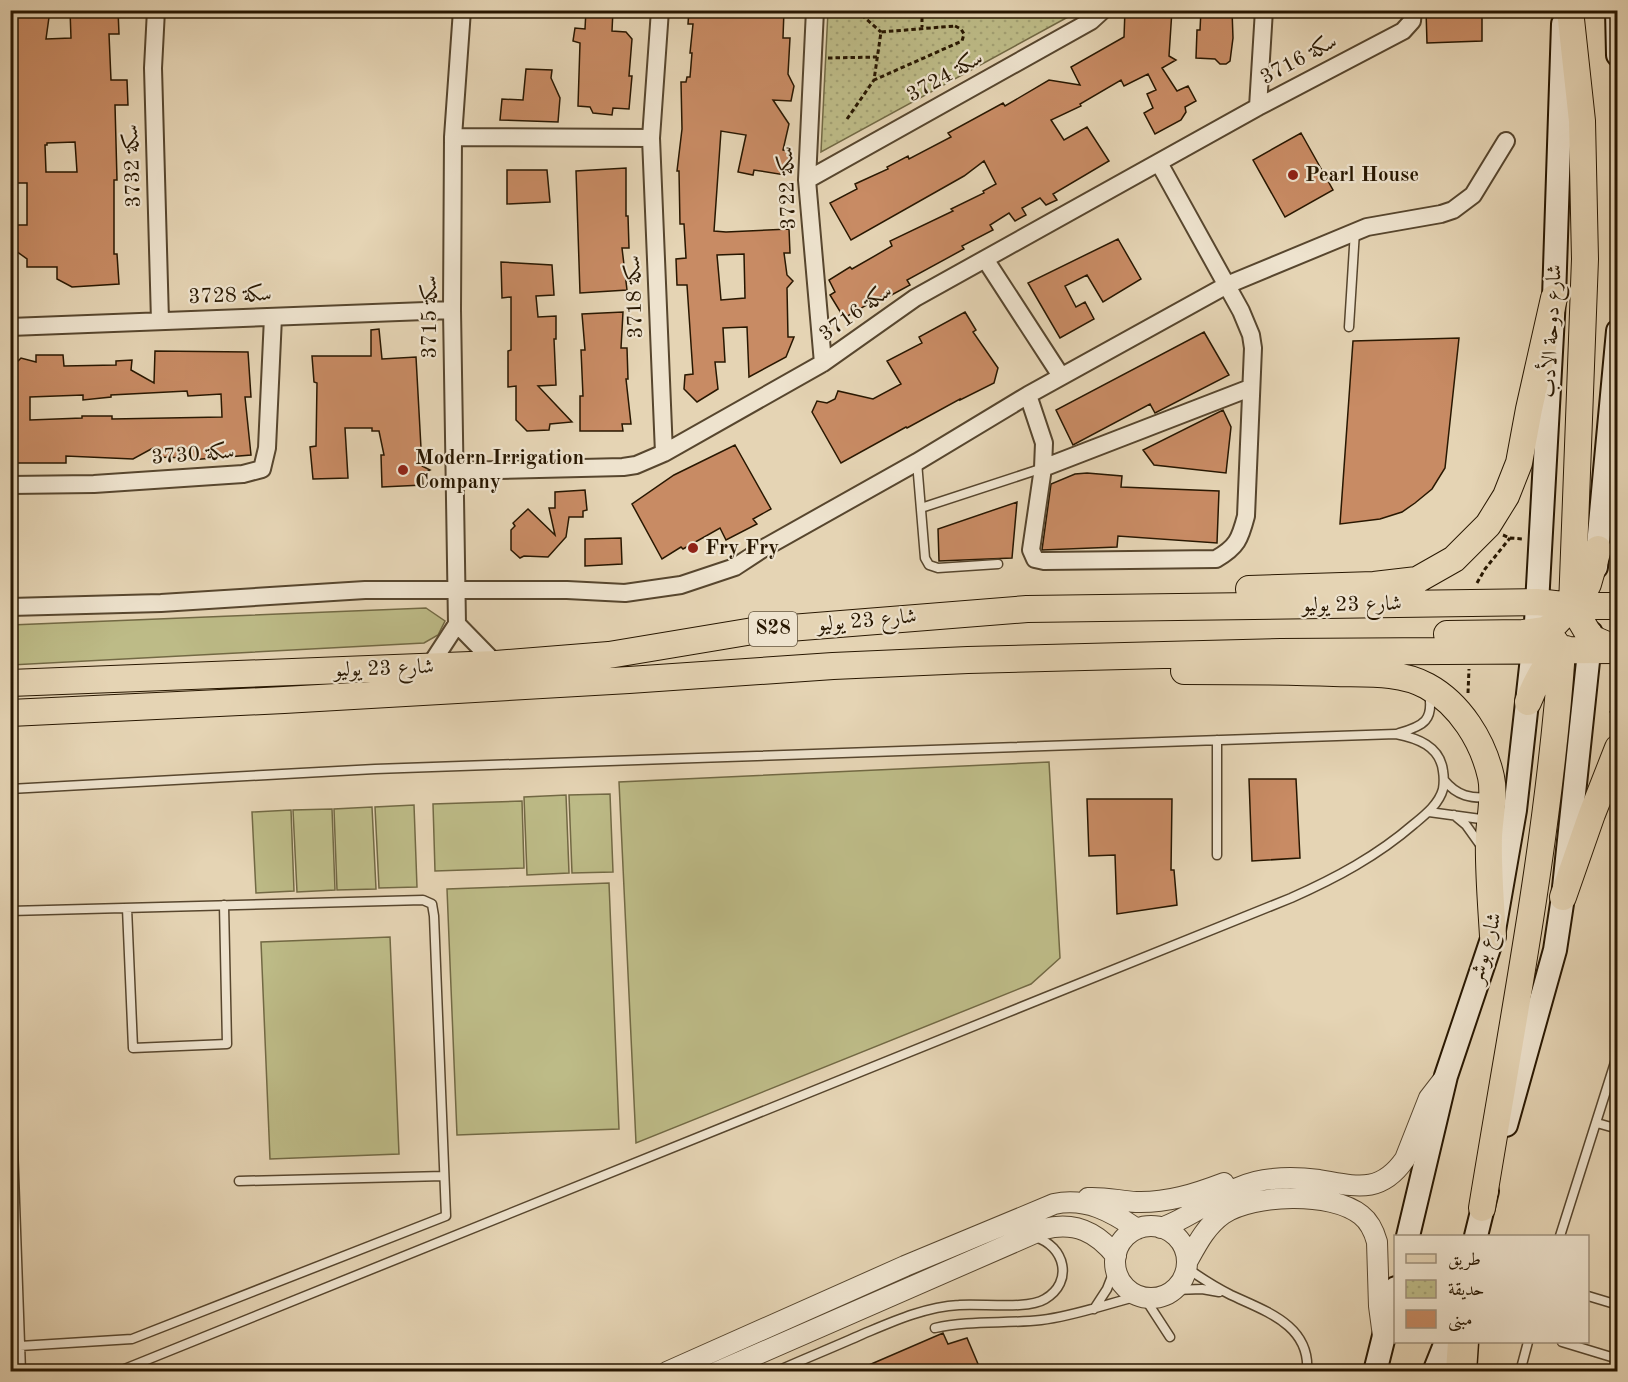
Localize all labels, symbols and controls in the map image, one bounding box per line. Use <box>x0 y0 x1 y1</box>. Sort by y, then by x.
street label: سكة 3716 <box>1256 29 1341 89</box>
street label: سكة 3724 <box>902 46 987 106</box>
street label: سكة 3732 <box>119 124 145 208</box>
street label: سكة 3722 <box>774 146 800 230</box>
place label: Pearl House <box>1305 165 1419 186</box>
marker: Pearl House <box>1286 168 1300 182</box>
street label: سكة 3718 <box>621 255 647 339</box>
street label: شارع دوحة الأدب <box>1532 263 1572 399</box>
street label: سكة 3715 <box>418 275 441 359</box>
street label: سكة 3716 <box>815 279 896 345</box>
street label: سكة 3728 <box>188 282 272 308</box>
street label: سكة 3730 <box>151 440 235 468</box>
place label: Modern Irrigation Company <box>415 448 584 493</box>
marker: Modern Irrigation Company <box>396 463 410 477</box>
place label: Fry Fry <box>705 538 779 559</box>
marker: Fry Fry <box>686 541 700 555</box>
street label: شارع 23 يوليو <box>1300 594 1402 622</box>
street label: شارع 23 يوليو <box>814 606 918 642</box>
road number: S28 <box>749 612 797 646</box>
street label: شارع 23 يوليو <box>332 657 434 687</box>
street label: شارع بوشر <box>1465 910 1512 989</box>
legend <box>1394 1235 1589 1343</box>
text: طريق <box>1448 1251 1481 1271</box>
text: حديقة <box>1448 1281 1484 1300</box>
text: مبنى <box>1448 1311 1473 1332</box>

